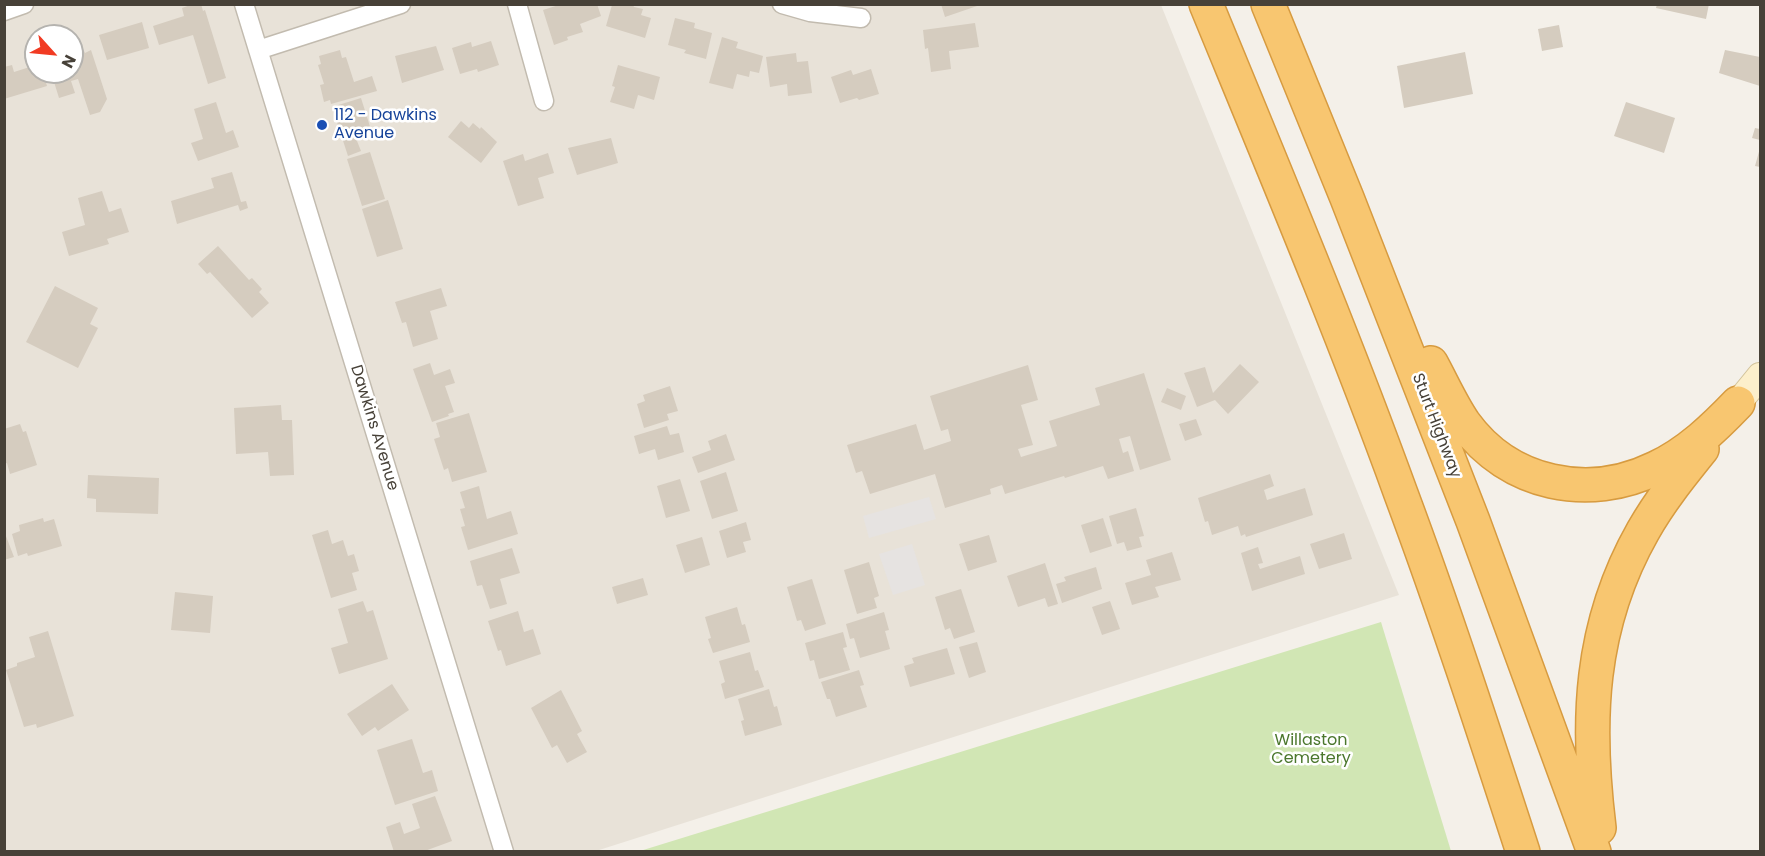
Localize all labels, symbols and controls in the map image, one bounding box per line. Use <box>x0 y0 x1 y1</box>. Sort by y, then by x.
north arrow <box>24 24 84 84</box>
text: N <box>56 51 82 72</box>
place label: 112 - Dawkins Avenue <box>334 106 437 144</box>
marker: 112 - Dawkins Avenue <box>315 118 329 132</box>
street label: Dawkins Avenue <box>346 363 402 493</box>
street label: Sturt Highway <box>1407 371 1465 481</box>
park label: Willaston Cemetery <box>1271 731 1351 769</box>

